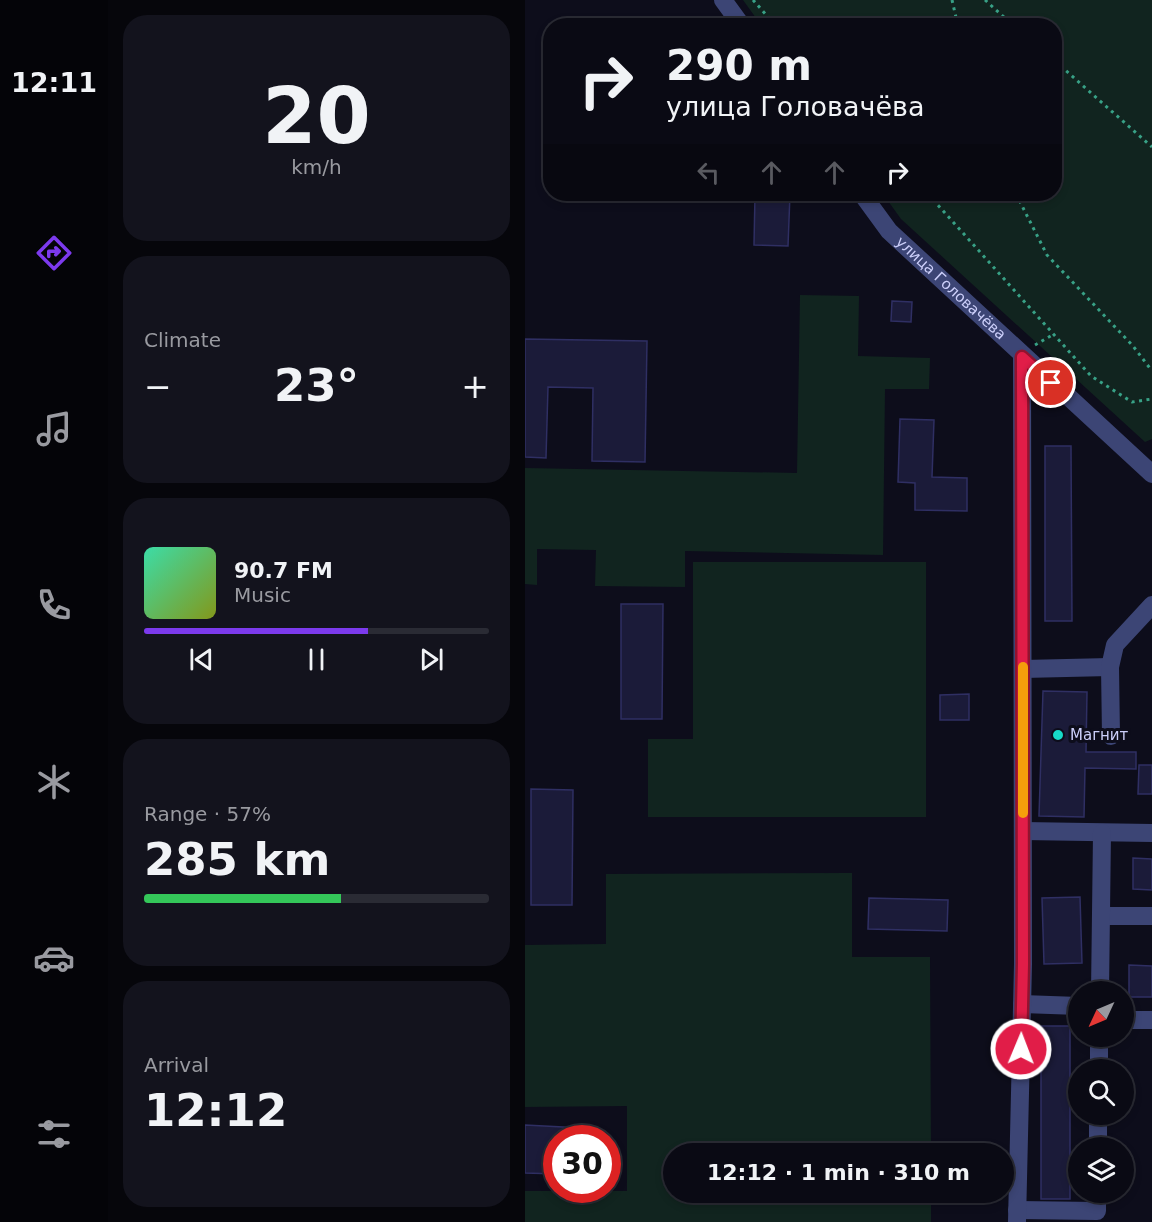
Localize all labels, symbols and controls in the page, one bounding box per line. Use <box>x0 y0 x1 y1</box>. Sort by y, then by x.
text: 290 m <box>666 41 812 90</box>
icon: right <box>567 42 645 120</box>
text: 12:11 <box>11 67 97 98</box>
text: 20 <box>262 71 371 161</box>
text: улица Головачёва <box>666 91 925 122</box>
text: km/h <box>291 155 342 179</box>
icon: left <box>692 156 725 189</box>
icon: ahead <box>755 156 788 189</box>
icon: ahead <box>818 156 851 189</box>
icon: right <box>881 156 914 189</box>
icon: directions <box>33 232 75 274</box>
street label: улица Головачёва <box>892 233 1010 344</box>
text: Climate <box>144 328 221 352</box>
pin <box>1025 357 1076 408</box>
text: 23° <box>274 359 359 412</box>
icon: arrive <box>1034 366 1067 399</box>
text: − <box>144 367 172 406</box>
text: + <box>461 367 489 406</box>
icon: music <box>33 408 75 450</box>
text: 90.7 FM <box>234 558 333 583</box>
text: Music <box>234 583 291 607</box>
icon: phone <box>33 584 75 626</box>
icon: previous <box>185 643 218 676</box>
icon: pause <box>300 643 333 676</box>
icon: next <box>415 643 448 676</box>
place label: Магнит <box>1070 726 1129 744</box>
marker: Магнит <box>1051 728 1065 742</box>
icon: climate <box>33 761 75 803</box>
text: Range · 57% <box>144 802 271 826</box>
text: 285 km <box>144 833 330 886</box>
icon: car <box>33 937 75 979</box>
north arrow <box>1068 981 1134 1047</box>
map controls <box>1068 981 1134 1203</box>
position arrow <box>989 1017 1053 1081</box>
text: Arrival <box>144 1053 209 1077</box>
button: search <box>1068 1059 1134 1125</box>
text: 12:12 <box>144 1084 287 1137</box>
icon: filters <box>33 1113 75 1155</box>
speed limit sign: 30 <box>543 1125 621 1203</box>
button: layers <box>1068 1137 1134 1203</box>
text: 12:12 · 1 min · 310 m <box>707 1160 970 1185</box>

